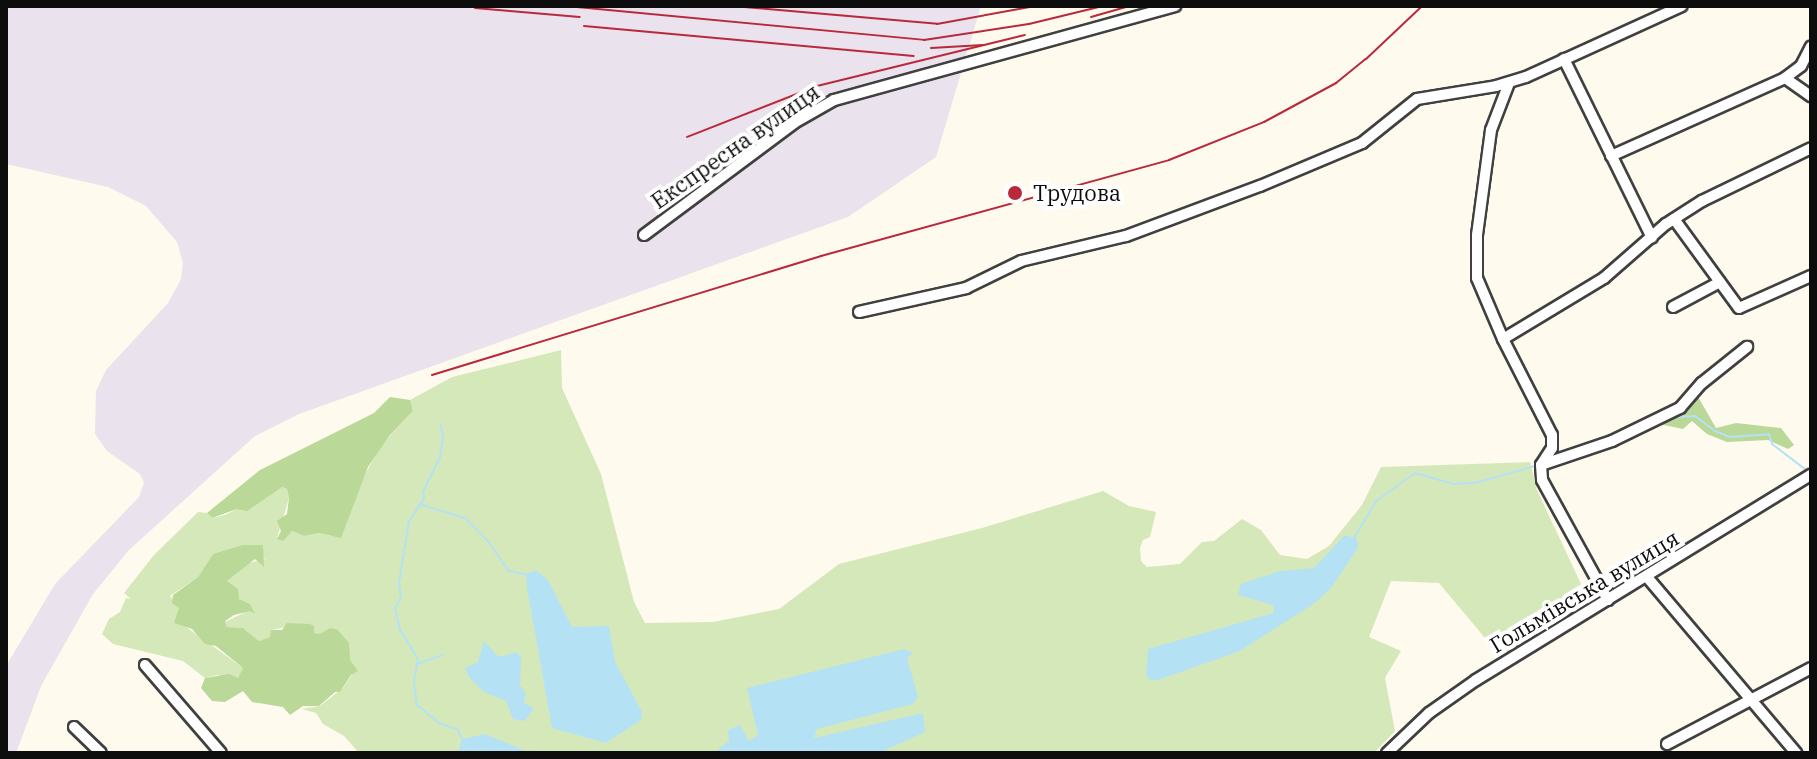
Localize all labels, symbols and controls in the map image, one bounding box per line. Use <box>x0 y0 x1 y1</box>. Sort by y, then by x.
street label: Експресна вулиця <box>646 78 824 214</box>
place label: Трудова <box>1033 180 1121 206</box>
marker: Трудова <box>1004 182 1026 204</box>
street label: Гольмівська вулиця <box>1485 524 1683 658</box>

